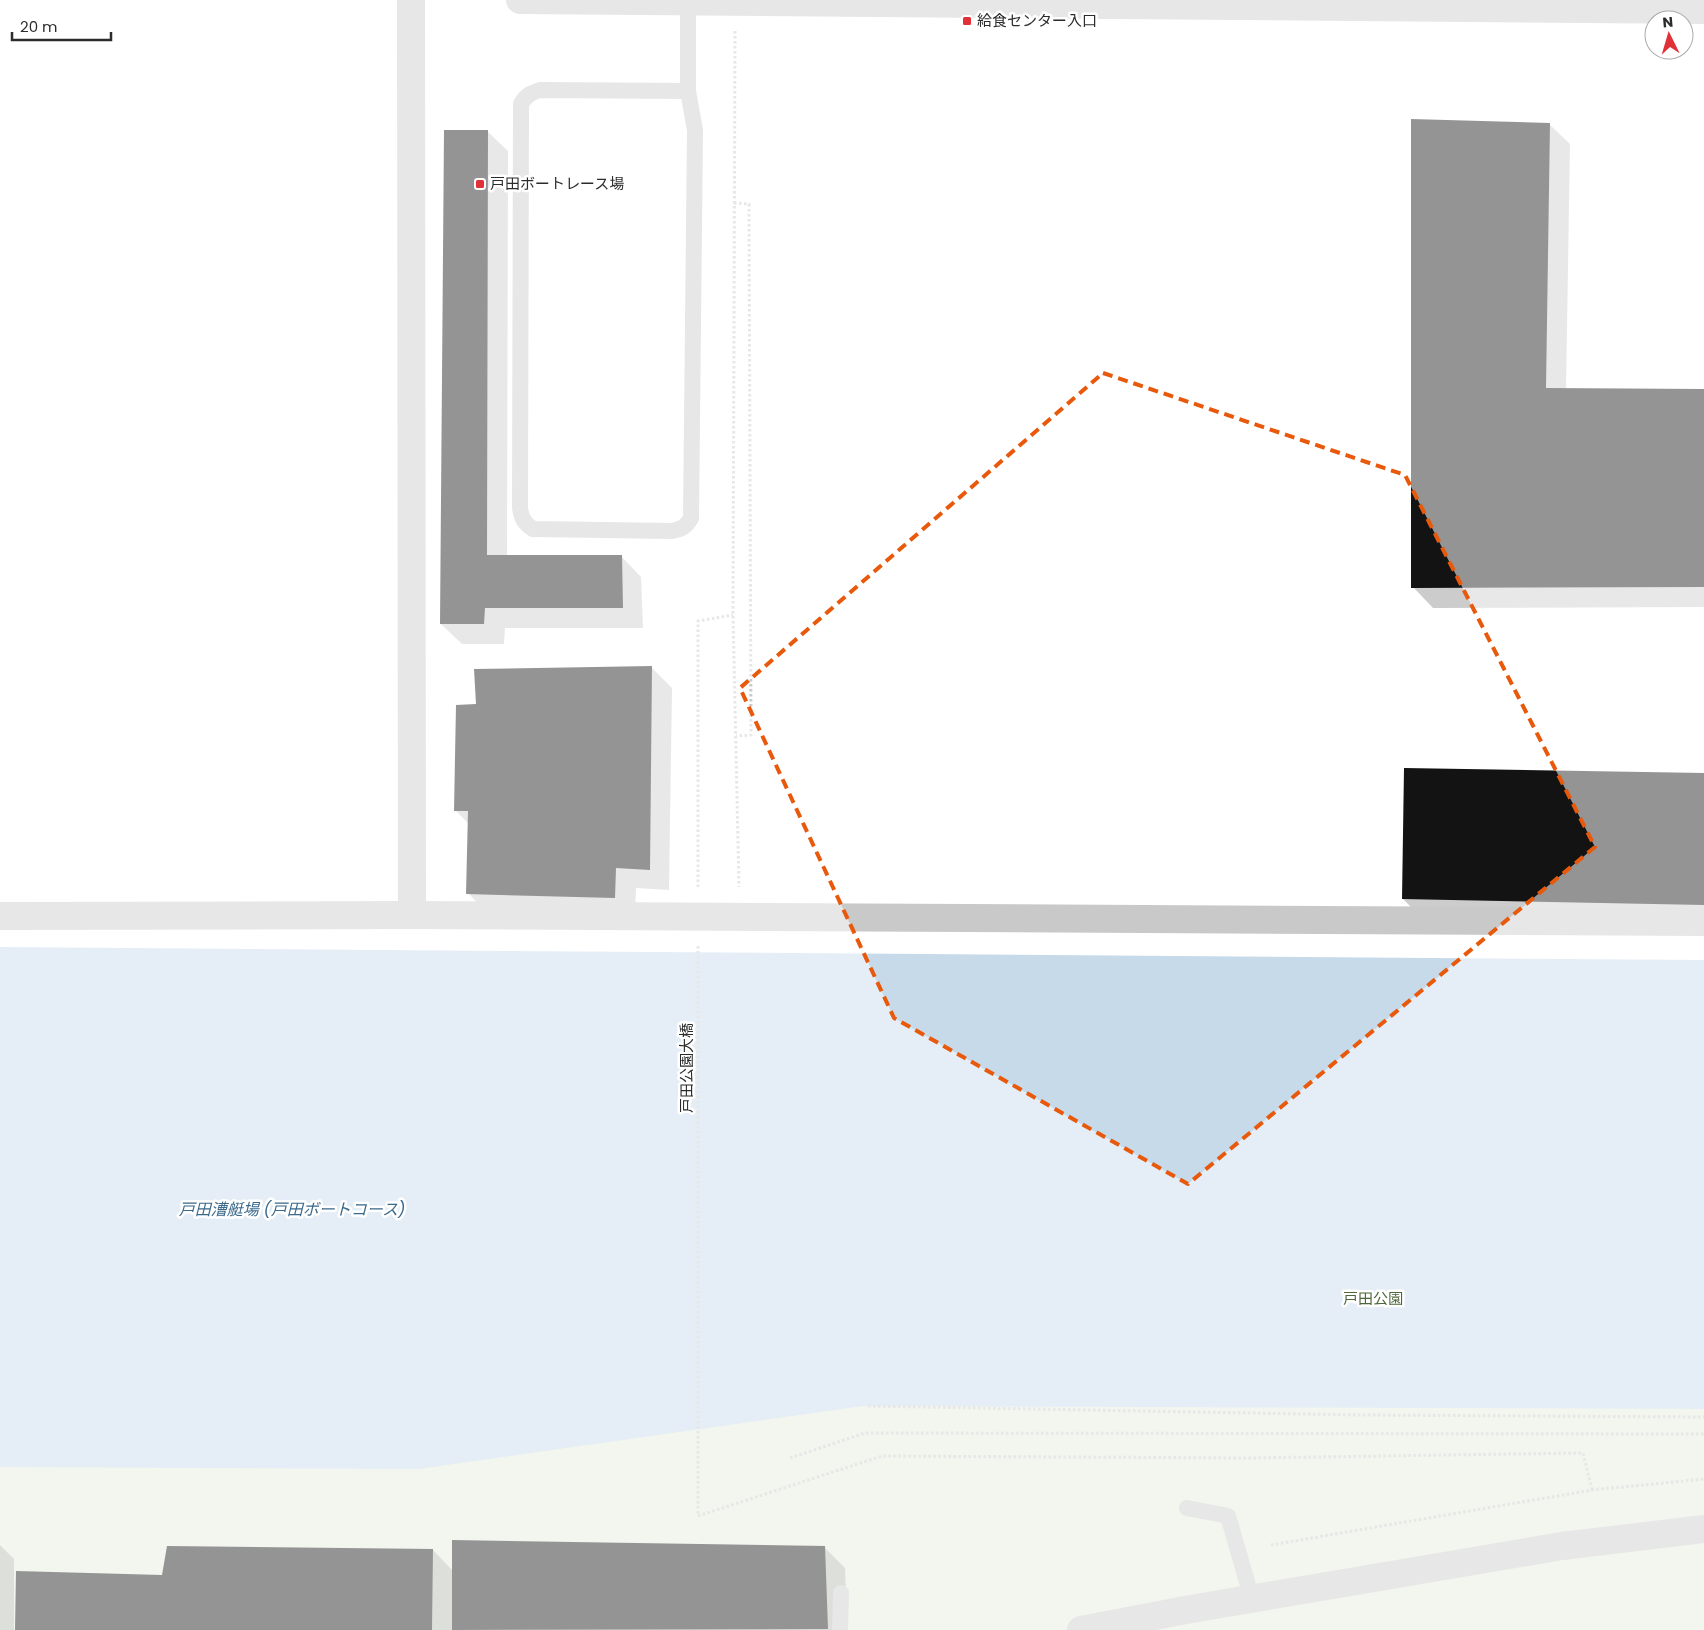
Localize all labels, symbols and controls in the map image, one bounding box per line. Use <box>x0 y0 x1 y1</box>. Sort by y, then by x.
scale bar <box>12 10 111 42</box>
place label: 給食センター入口 <box>977 10 1097 31</box>
north arrow <box>1644 10 1694 60</box>
text: N <box>1662 12 1674 32</box>
marker: 給食センター入口 <box>961 15 973 27</box>
text: 20 m <box>20 16 58 37</box>
place label: 戸田ボートレース場 <box>490 173 624 194</box>
marker: 戸田ボートレース場 <box>474 178 486 190</box>
street label: 戸田公園大橋 <box>676 1023 697 1113</box>
water label: 戸田漕艇場 (戸田ボートコース) <box>179 1198 405 1221</box>
park label: 戸田公園 <box>1343 1288 1403 1309</box>

